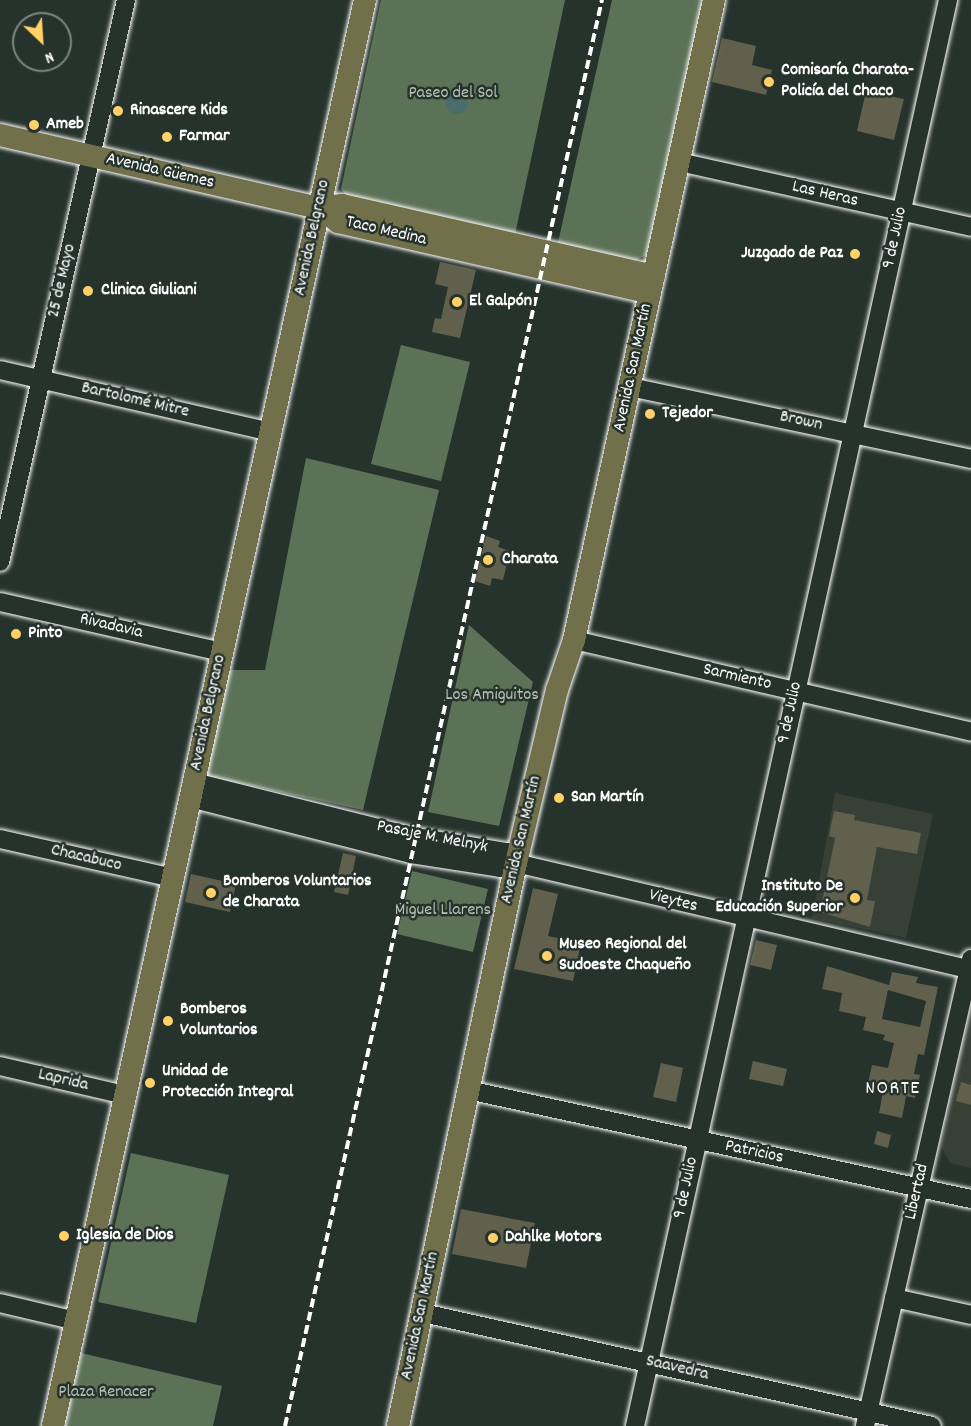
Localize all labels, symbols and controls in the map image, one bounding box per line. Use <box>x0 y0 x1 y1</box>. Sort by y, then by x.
north arrow <box>12 12 72 72</box>
text: N <box>41 45 57 69</box>
place label: Comisaría Charata- Policía del Chaco <box>781 61 914 104</box>
marker: Comisaría Charata- Policía del Chaco <box>762 75 776 89</box>
park label: Paseo del Sol <box>408 83 498 105</box>
place label: Rinascere Kids <box>130 100 228 122</box>
marker: Rinascere Kids <box>111 104 125 118</box>
place label: Ameb <box>46 114 84 136</box>
marker: Ameb <box>27 118 41 132</box>
place label: Farmar <box>179 126 230 148</box>
marker: Farmar <box>160 130 174 144</box>
street label: Avenida Güemes <box>104 149 216 195</box>
street label: Las Heras <box>790 177 860 213</box>
street label: Avenida Belgrano <box>290 178 336 298</box>
street label: 9 de Julio <box>879 205 913 271</box>
street label: Taco Medina <box>344 212 428 252</box>
street label: 25 de Mayo <box>44 242 82 320</box>
place label: Juzgado de Paz <box>741 243 843 265</box>
marker: Juzgado de Paz <box>848 247 862 261</box>
place label: Clinica Giuliani <box>101 280 197 302</box>
marker: Clinica Giuliani <box>79 282 97 300</box>
place label: El Galpón <box>469 291 532 313</box>
marker: El Galpón <box>450 295 464 309</box>
street label: Avenida San Martín <box>610 302 658 434</box>
street label: Bartolomé Mitre <box>79 378 191 424</box>
place label: Tejedor <box>662 403 713 425</box>
marker: Tejedor <box>643 407 657 421</box>
street label: Brown <box>778 407 824 437</box>
place label: Charata <box>502 549 558 571</box>
marker: Charata <box>479 551 497 569</box>
street label: Rivadavia <box>77 609 145 645</box>
place label: Pinto <box>28 623 62 645</box>
marker: Pinto <box>9 627 23 641</box>
street label: Avenida Belgrano <box>186 653 232 773</box>
street label: Sarmiento <box>701 660 773 696</box>
street label: 9 de Julio <box>774 680 808 746</box>
park label: Los Amiguitos <box>445 685 539 707</box>
street label: Avenida San Martín <box>497 774 547 906</box>
place label: San Martín <box>571 787 644 809</box>
marker: San Martín <box>552 791 566 805</box>
street label: Pasaje M. Melnyk <box>375 817 489 859</box>
street label: Chacabuco <box>48 840 124 878</box>
place label: Bomberos Voluntarios de Charata <box>223 872 372 914</box>
place label: Instituto De Educación Superior <box>715 877 843 920</box>
marker: Bomberos Voluntarios de Charata <box>204 886 218 900</box>
street label: Vieytes <box>646 886 700 918</box>
marker: Instituto De Educación Superior <box>848 891 862 905</box>
park label: Miguel Llarens <box>395 900 491 922</box>
place label: Museo Regional del Sudoeste Chaqueño <box>559 935 691 978</box>
marker: Museo Regional del Sudoeste Chaqueño <box>540 949 554 963</box>
place label: Bomberos Voluntarios <box>180 1000 258 1042</box>
marker: Bomberos Voluntarios <box>161 1014 175 1028</box>
place label: Unidad de Protección Integral <box>162 1062 293 1104</box>
street label: Laprida <box>36 1065 90 1097</box>
marker: Unidad de Protección Integral <box>143 1076 157 1090</box>
district label: NORTE <box>865 1077 921 1101</box>
street label: Patricios <box>723 1136 785 1170</box>
street label: 9 de Julio <box>670 1155 704 1221</box>
street label: Libertad <box>901 1162 935 1222</box>
place label: Iglesia de Dios <box>76 1225 174 1247</box>
place label: Dahlke Motors <box>505 1227 602 1249</box>
marker: Iglesia de Dios <box>57 1229 71 1243</box>
marker: Dahlke Motors <box>486 1231 500 1245</box>
street label: Avenida San Martín <box>397 1250 445 1382</box>
street label: Saavedra <box>643 1351 711 1387</box>
park label: Plaza Renacer <box>58 1382 154 1404</box>

